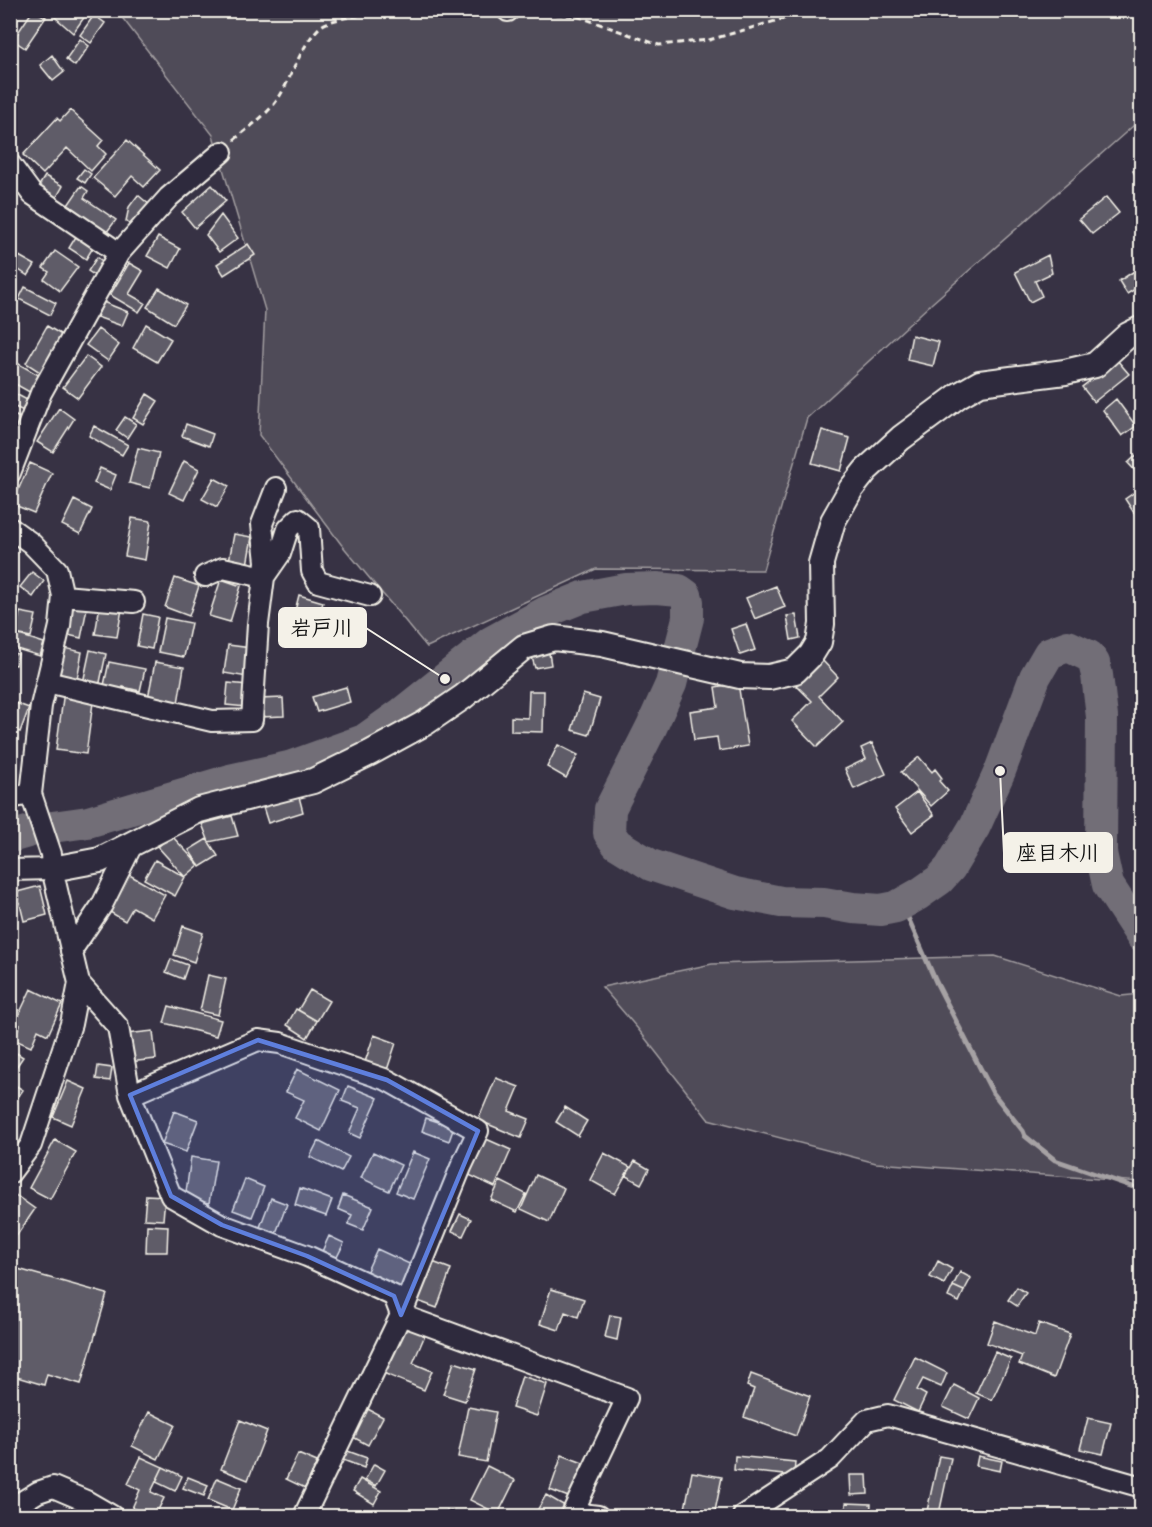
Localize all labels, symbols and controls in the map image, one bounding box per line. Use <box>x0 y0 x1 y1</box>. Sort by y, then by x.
callout: 岩戸川 <box>279 608 366 647</box>
text: 岩戸川 <box>291 615 354 640</box>
callout: 座目木川 <box>1004 833 1112 872</box>
text: 座目木川 <box>1016 840 1100 865</box>

